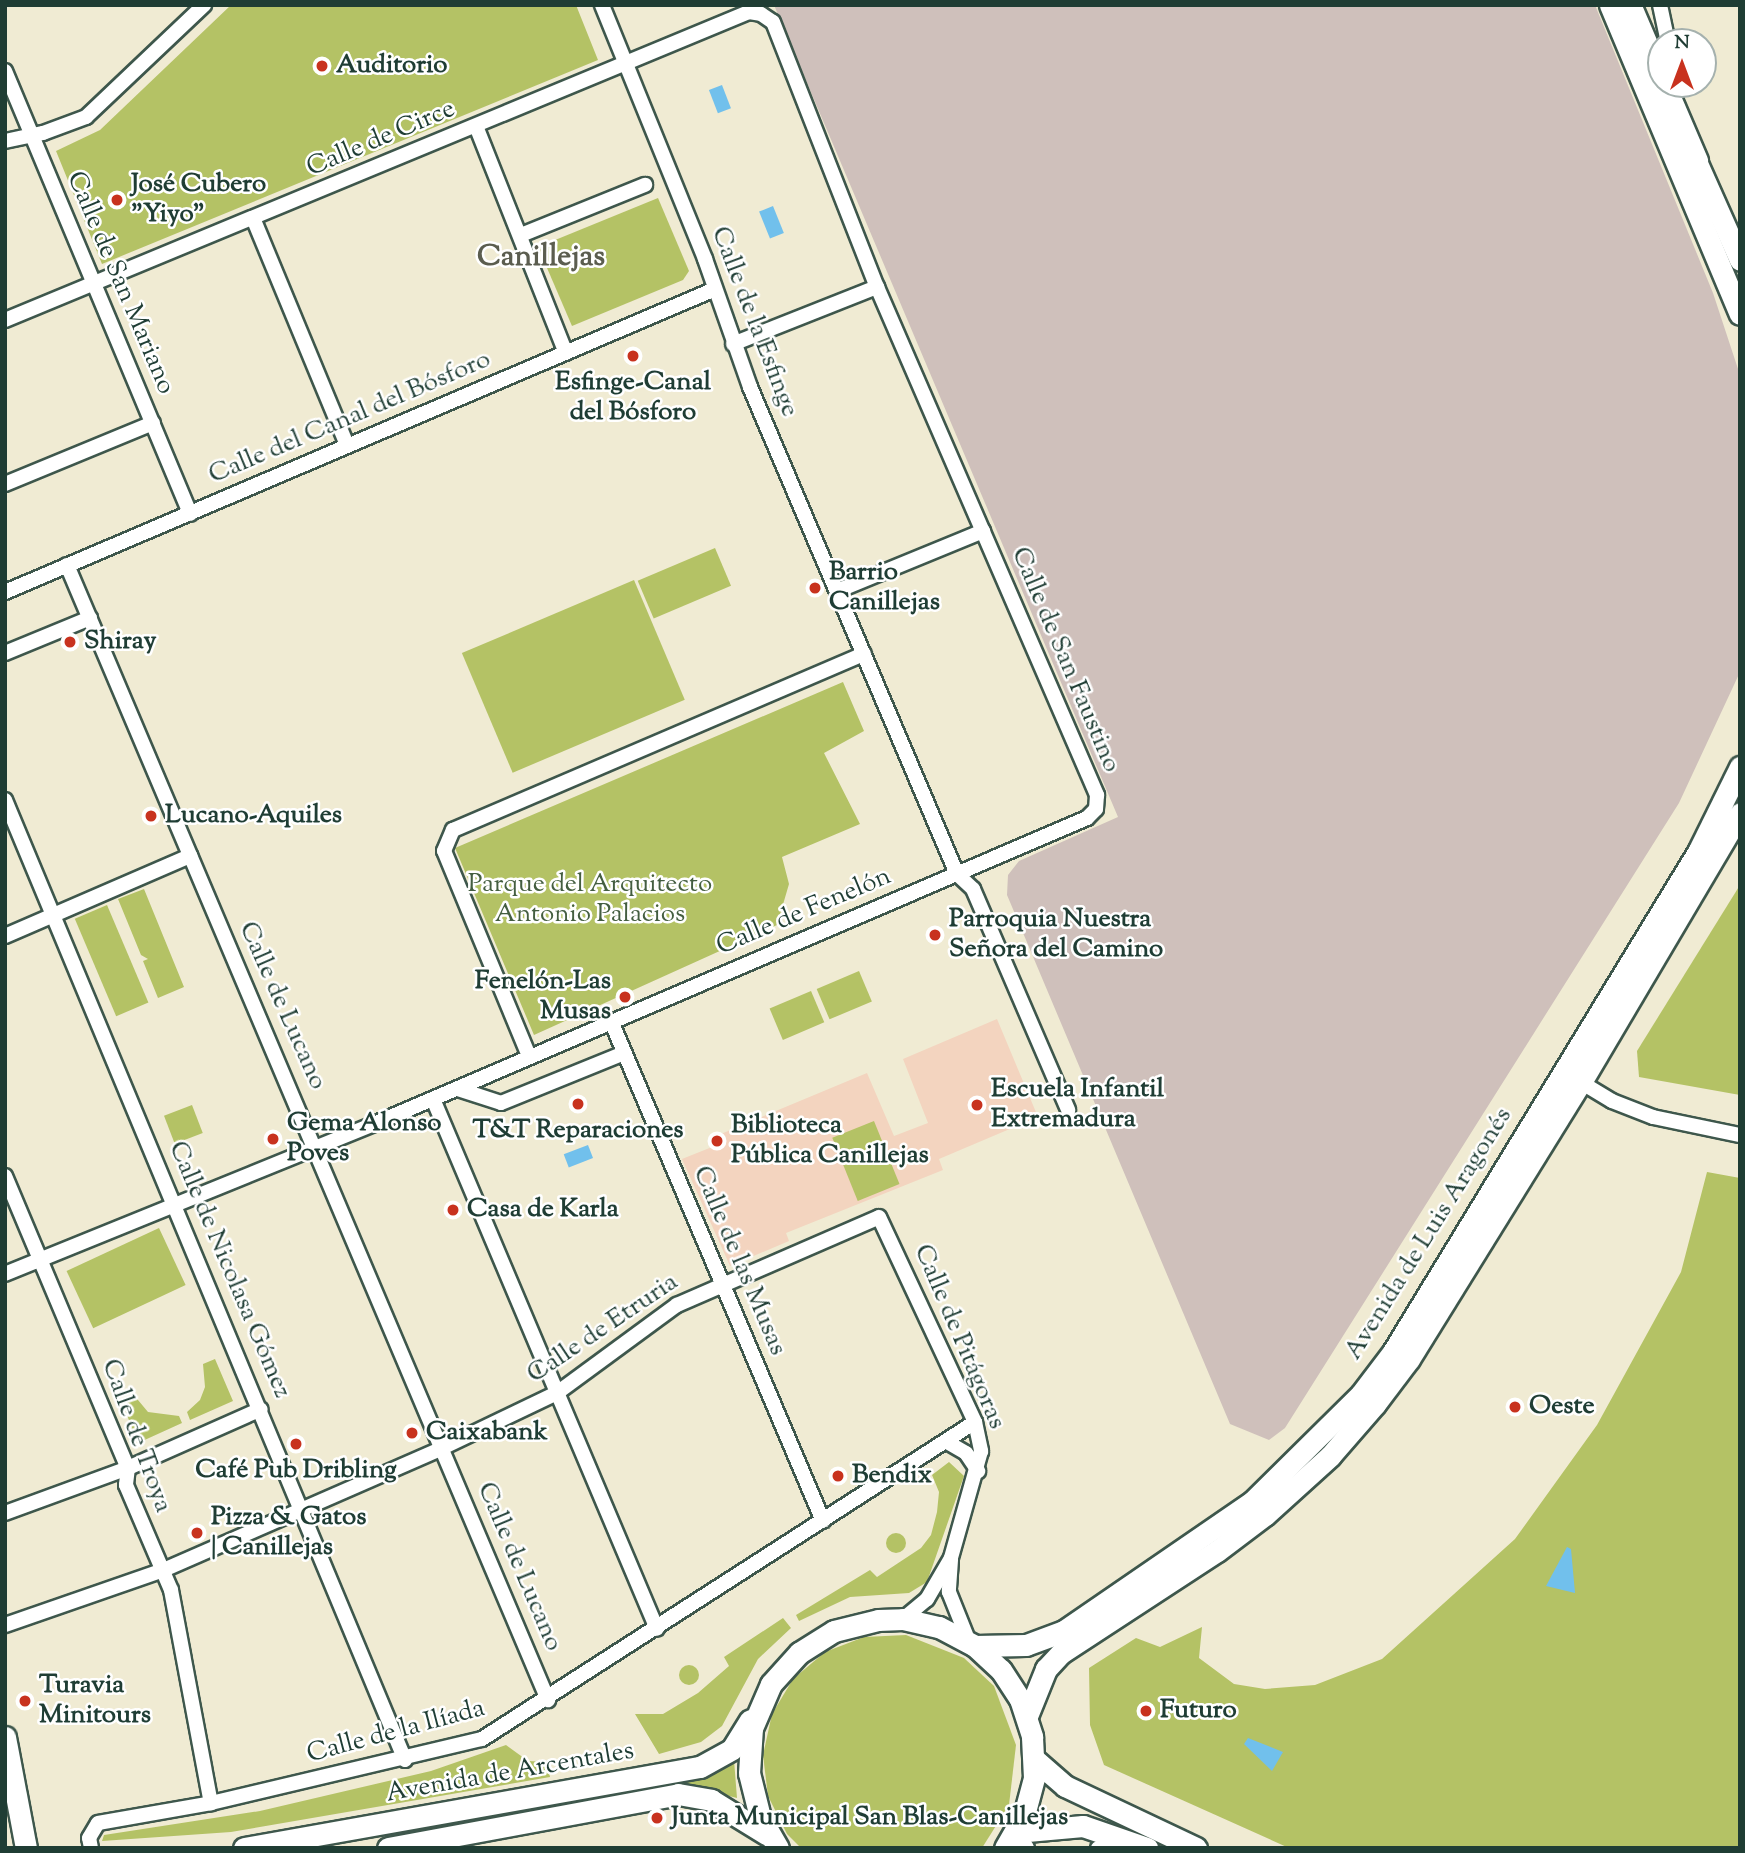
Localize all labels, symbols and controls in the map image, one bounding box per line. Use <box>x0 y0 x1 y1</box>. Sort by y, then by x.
north arrow <box>1647 28 1717 98</box>
text: N <box>1674 30 1690 57</box>
place label: Auditorio <box>336 50 447 82</box>
marker: Auditorio <box>314 58 330 74</box>
street label: Calle de Circe <box>302 94 460 184</box>
street label: Calle de San Mariano <box>59 167 181 399</box>
place label: José Cubero "Yiyo" <box>131 169 266 230</box>
marker: José Cubero "Yiyo" <box>109 192 125 208</box>
street label: Calle de la Esfinge <box>703 223 805 421</box>
district label: Canillejas <box>477 240 605 276</box>
street label: Calle del Canal del Bósforo <box>204 344 496 492</box>
marker: Esfinge-Canal del Bósforo <box>625 348 641 364</box>
place label: Esfinge-Canal del Bósforo <box>555 367 711 428</box>
street label: Calle de San Faustino <box>1003 543 1127 777</box>
place label: Barrio Canillejas <box>829 557 940 618</box>
marker: Barrio Canillejas <box>807 580 823 596</box>
place label: Shiray <box>84 626 156 658</box>
marker: Shiray <box>62 634 78 650</box>
place label: Lucano-Aquiles <box>165 800 342 832</box>
marker: Lucano-Aquiles <box>143 808 159 824</box>
street label: Calle de Fenelón <box>712 861 896 963</box>
park label: Parque del Arquitecto Antonio Palacios <box>468 869 712 931</box>
place label: Parroquia Nuestra Señora del Camino <box>949 904 1163 965</box>
street label: Calle de Lucano <box>231 917 333 1095</box>
marker: Parroquia Nuestra Señora del Camino <box>927 927 943 943</box>
place label: Fenelón-Las Musas <box>475 966 611 1028</box>
marker: Fenelón-Las Musas <box>617 989 633 1005</box>
place label: Escuela Infantil Extremadura <box>991 1074 1164 1136</box>
marker: T&T Reparaciones <box>570 1096 586 1112</box>
marker: Escuela Infantil Extremadura <box>969 1097 985 1113</box>
street label: Avenida de Luis Aragonés <box>1339 1102 1519 1366</box>
place label: Gema Alonso Poves <box>287 1108 442 1170</box>
place label: Biblioteca Pública Canillejas <box>731 1110 929 1172</box>
place label: T&T Reparaciones <box>472 1115 684 1147</box>
marker: Gema Alonso Poves <box>265 1131 281 1147</box>
marker: Biblioteca Pública Canillejas <box>709 1133 725 1149</box>
street label: Calle de Nicolasa Gómez <box>161 1137 297 1403</box>
street label: Calle de las Musas <box>685 1162 793 1360</box>
place label: Casa de Karla <box>467 1194 619 1226</box>
marker: Casa de Karla <box>445 1202 461 1218</box>
street label: Calle de Pitágoras <box>906 1240 1012 1434</box>
street label: Calle de Etruria <box>522 1267 684 1391</box>
street label: Calle de Troya <box>94 1355 178 1517</box>
place label: Oeste <box>1529 1391 1595 1423</box>
marker: Oeste <box>1507 1399 1523 1415</box>
place label: Caixabank <box>426 1417 548 1449</box>
marker: Caixabank <box>404 1425 420 1441</box>
marker: Café Pub Dribling <box>288 1436 304 1452</box>
place label: Café Pub Dribling <box>195 1455 397 1487</box>
place label: Bendix <box>852 1460 932 1492</box>
marker: Bendix <box>830 1468 846 1484</box>
street label: Calle de Lucano <box>469 1478 569 1656</box>
place label: Pizza & Gatos | Canillejas <box>211 1502 366 1564</box>
marker: Pizza & Gatos | Canillejas <box>189 1525 205 1541</box>
place label: Turavia Minitours <box>39 1670 151 1732</box>
marker: Turavia Minitours <box>17 1693 33 1709</box>
street label: Calle de la Ilíada <box>304 1693 488 1771</box>
place label: Futuro <box>1160 1695 1237 1727</box>
marker: Futuro <box>1138 1703 1154 1719</box>
street label: Avenida de Arcentales <box>384 1736 636 1810</box>
place label: Junta Municipal San Blas-Canillejas <box>671 1802 1068 1834</box>
marker: Junta Municipal San Blas-Canillejas <box>649 1810 665 1826</box>

